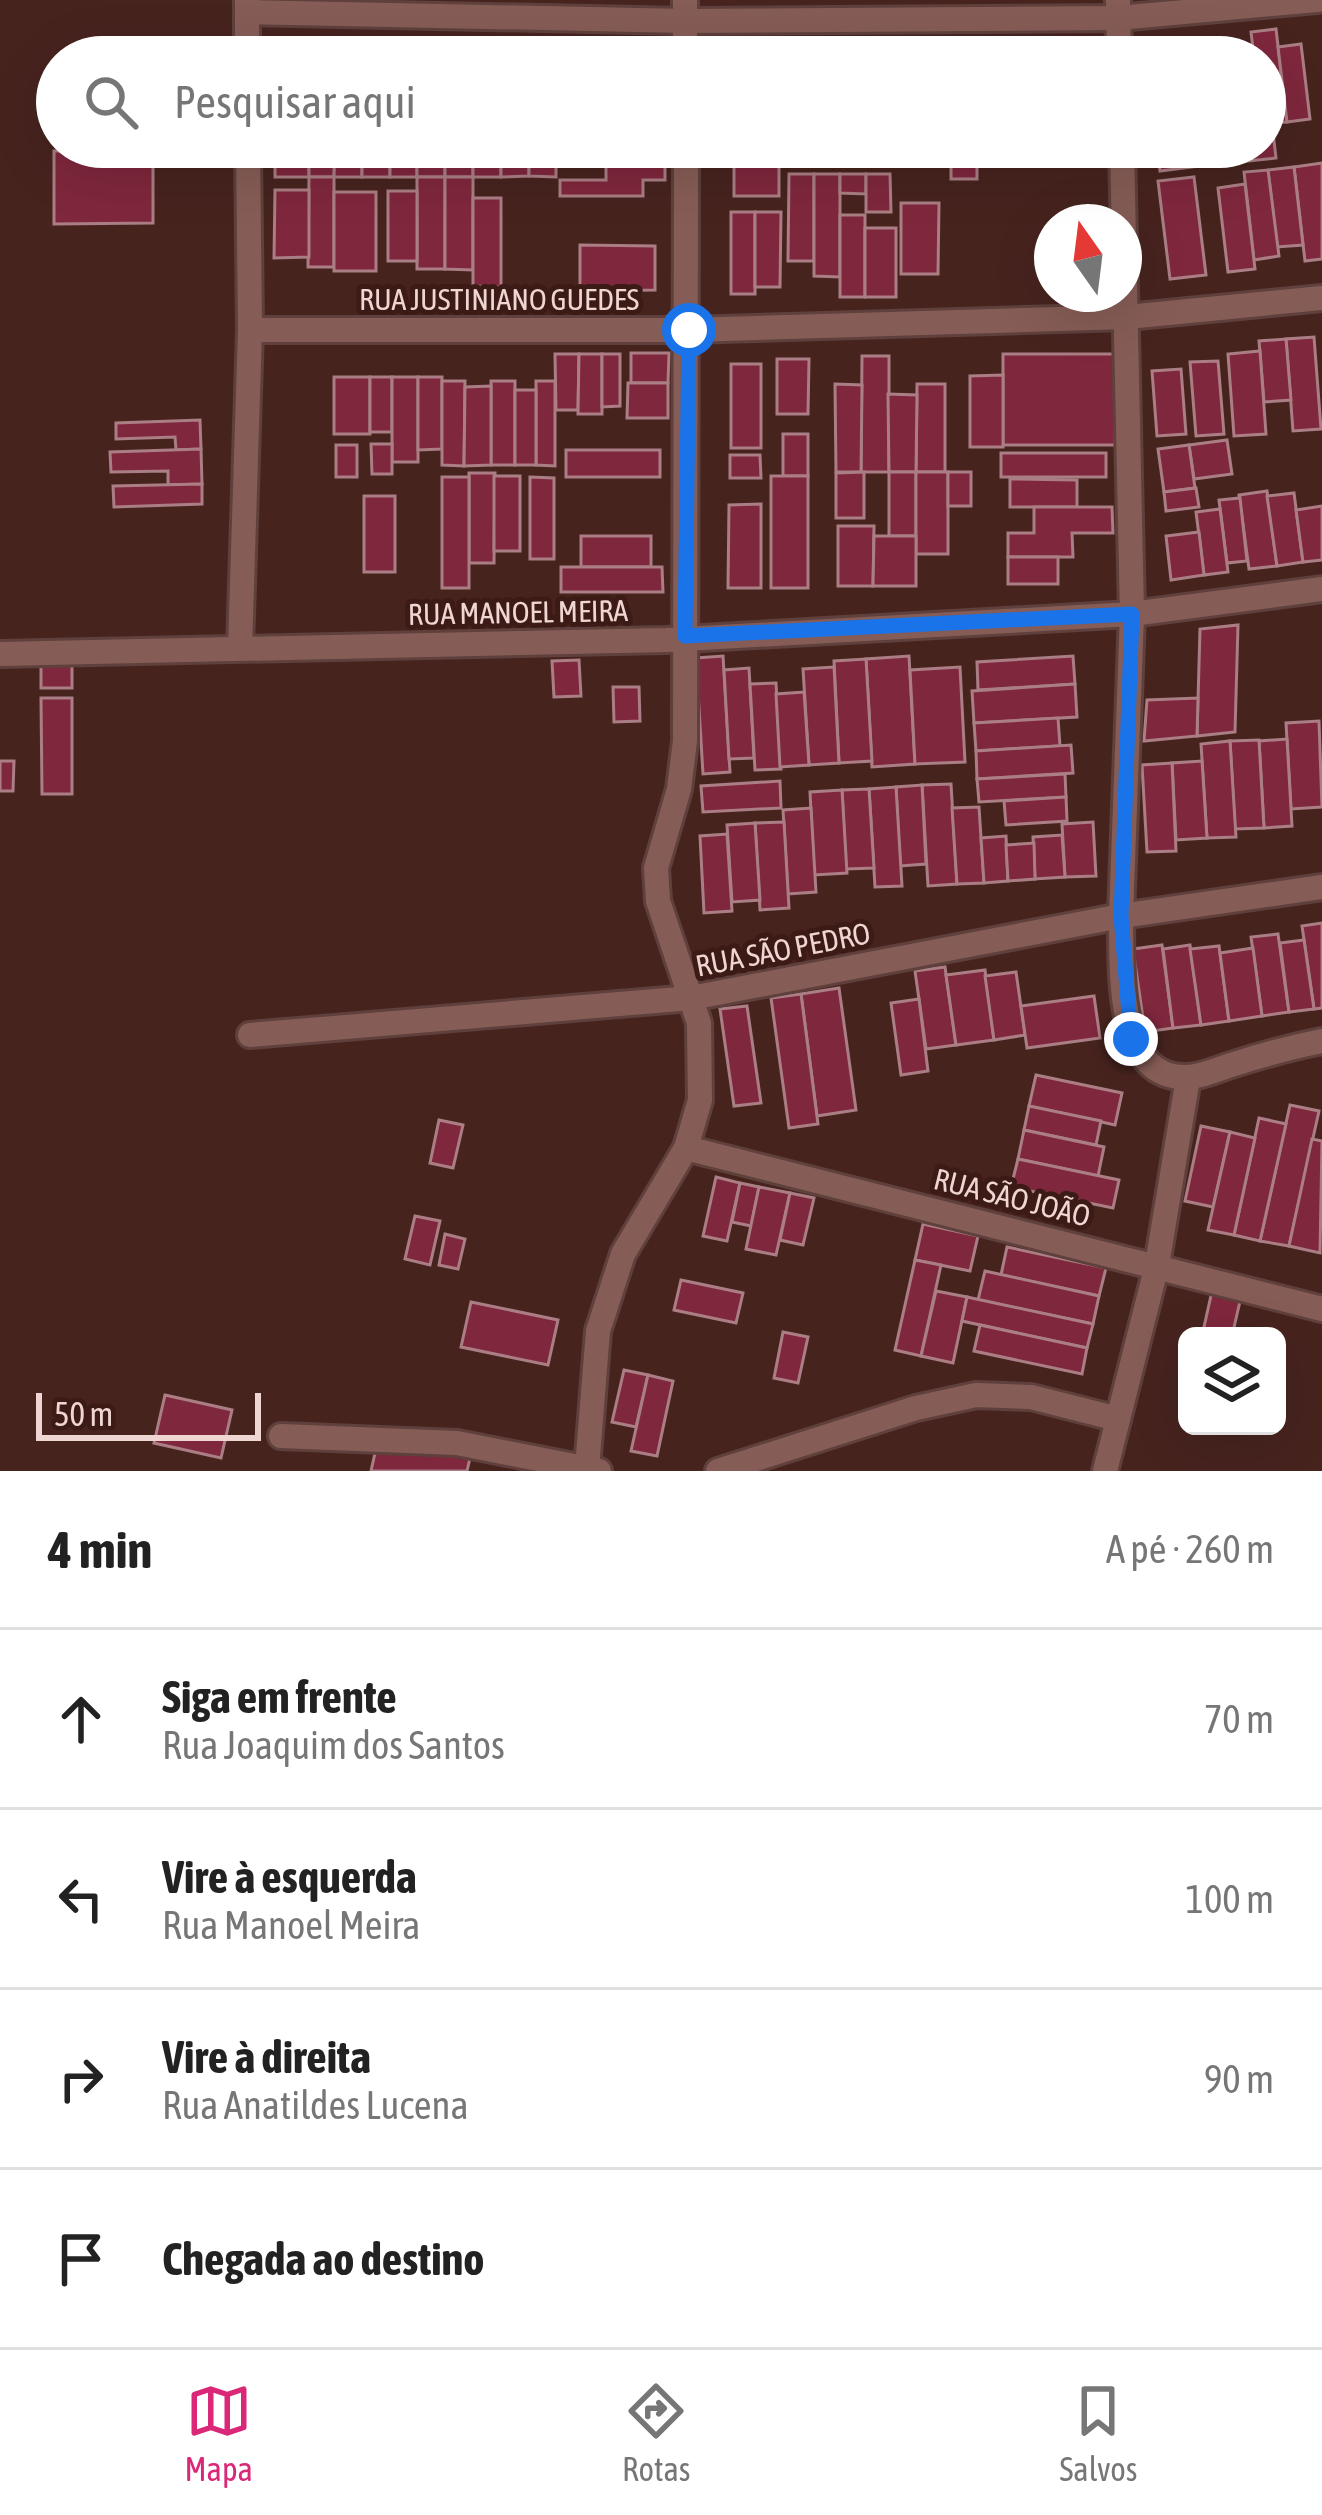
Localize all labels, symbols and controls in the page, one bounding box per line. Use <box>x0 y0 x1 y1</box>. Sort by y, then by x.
search box <box>36 36 1286 168</box>
icon: search <box>78 69 144 135</box>
text: Pesquisar aqui <box>174 76 416 128</box>
north arrow <box>1034 204 1142 312</box>
street label: RUA JUSTINIANO GUEDES <box>359 282 639 316</box>
route start <box>662 303 716 357</box>
street label: RUA MANOEL MEIRA <box>408 593 629 631</box>
street label: RUA SÃO PEDRO <box>693 915 873 983</box>
route end <box>1104 1012 1158 1066</box>
street label: RUA SÃO JOÃO <box>931 1161 1094 1233</box>
map controls <box>1178 1327 1286 1435</box>
button: layers <box>1178 1327 1286 1435</box>
scale bar <box>36 1387 261 1440</box>
text: 50 m <box>54 1395 113 1433</box>
text: 4 min <box>48 1520 152 1579</box>
text: A pé · 260 m <box>1106 1527 1274 1571</box>
text: Siga em frente <box>162 1671 397 1723</box>
icon: ahead <box>48 1686 114 1752</box>
text: 70 m <box>1204 1697 1274 1741</box>
text: Rua Joaquim dos Santos <box>162 1723 505 1767</box>
text: Vire à esquerda <box>162 1851 417 1903</box>
icon: left <box>48 1866 114 1932</box>
text: 100 m <box>1186 1877 1274 1921</box>
text: Rua Manoel Meira <box>162 1903 420 1947</box>
text: Vire à direita <box>162 2031 371 2083</box>
icon: right <box>48 2046 114 2112</box>
text: 90 m <box>1204 2057 1274 2101</box>
text: Rua Anatildes Lucena <box>162 2083 469 2127</box>
icon: arrive <box>48 2226 114 2292</box>
text: Chegada ao destino <box>162 2233 484 2285</box>
tab: Mapa <box>184 2378 253 2488</box>
tab: Rotas <box>622 2378 690 2488</box>
tab: Salvos <box>1059 2378 1137 2488</box>

